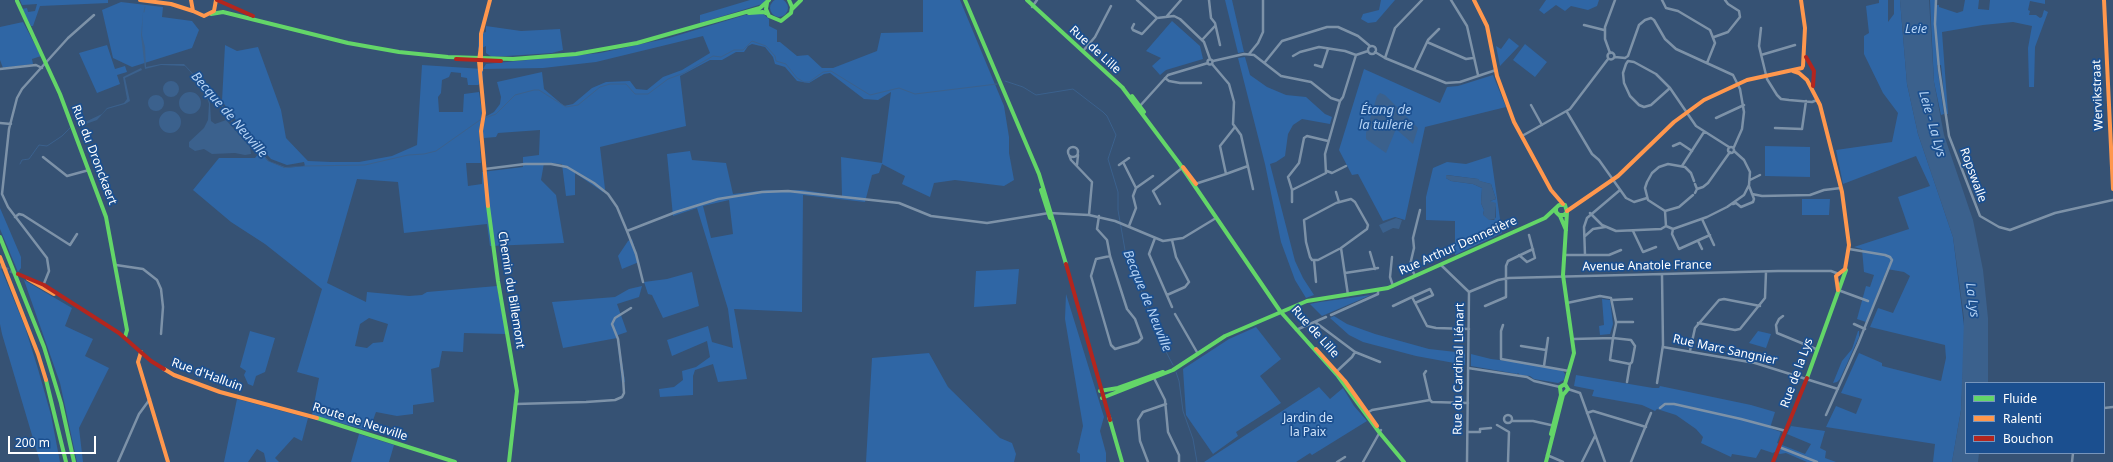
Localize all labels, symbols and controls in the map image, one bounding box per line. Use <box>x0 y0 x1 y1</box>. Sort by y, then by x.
water label: Leie <box>1905 21 1927 37</box>
street label: Rue de Lille <box>1066 23 1124 77</box>
street label: Wervikstraat <box>2090 59 2106 131</box>
water label: Becque de Neuville <box>188 69 270 161</box>
water label: Leie - La Lys <box>1915 89 1949 159</box>
water label: Étang de la tuilerie <box>1359 102 1413 133</box>
street label: Rue du Dronckaert <box>68 103 120 207</box>
street label: Ropswalle <box>1956 146 1990 204</box>
street label: Rue Arthur Dennetière <box>1397 214 1519 278</box>
street label: Chemin du Billemont <box>495 230 527 350</box>
water label: Becque de Neuville <box>1119 248 1175 354</box>
street label: Avenue Anatole France <box>1582 258 1712 274</box>
water label: La Lys <box>1962 282 1982 318</box>
street label: Rue de Lille <box>1288 303 1342 361</box>
street label: Rue du Cardinal Liénart <box>1451 303 1467 435</box>
street label: Rue Marc Sangnier <box>1671 332 1779 368</box>
street label: Rue de la Lys <box>1778 336 1816 410</box>
street label: Rue d'Halluin <box>169 355 245 395</box>
legend <box>1965 382 2105 454</box>
text: Fluide <box>2003 390 2037 407</box>
street label: Route de Neuville <box>311 400 409 444</box>
text: Ralenti <box>2003 410 2042 427</box>
park label: Jardin de la Paix <box>1283 412 1333 440</box>
scale bar <box>10 428 98 454</box>
text: Bouchon <box>2003 430 2053 447</box>
text: 200 m <box>15 434 50 451</box>

